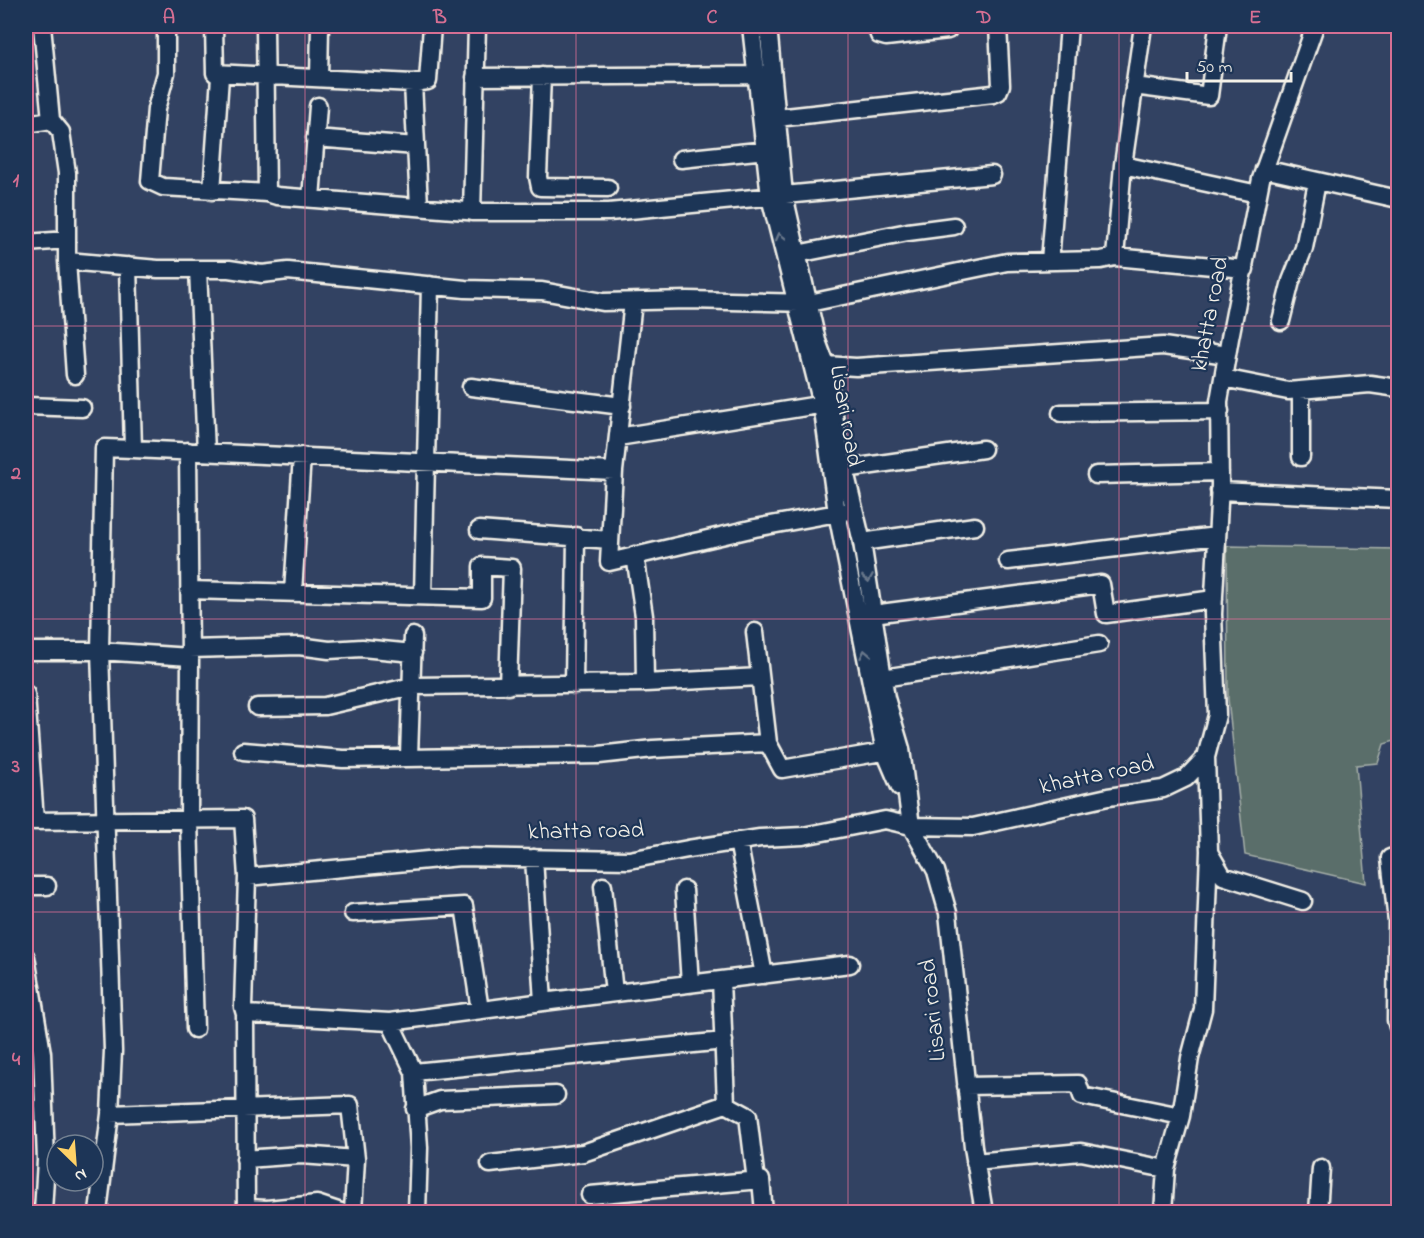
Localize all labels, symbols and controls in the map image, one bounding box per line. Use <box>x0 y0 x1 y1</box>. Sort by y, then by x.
text: A <box>163 4 175 33</box>
text: B <box>432 4 447 33</box>
text: C <box>707 4 718 33</box>
text: D <box>976 4 991 33</box>
text: E <box>1249 4 1261 33</box>
scale bar <box>1187 45 1290 83</box>
text: 50 m <box>1196 55 1233 81</box>
text: 1 <box>13 167 20 196</box>
one-way arrow <box>775 232 787 242</box>
street label: khatta road <box>1183 253 1239 374</box>
street label: Lisari road <box>819 362 871 470</box>
text: 2 <box>10 460 21 489</box>
one-way arrow <box>861 573 873 582</box>
one-way arrow <box>859 649 872 659</box>
street label: khatta road <box>1036 747 1158 805</box>
text: 3 <box>11 753 20 782</box>
street label: khatta road <box>528 813 645 851</box>
street label: Lisari road <box>911 957 957 1063</box>
text: 4 <box>12 1046 21 1075</box>
north arrow <box>45 1133 105 1193</box>
text: N <box>70 1162 90 1188</box>

